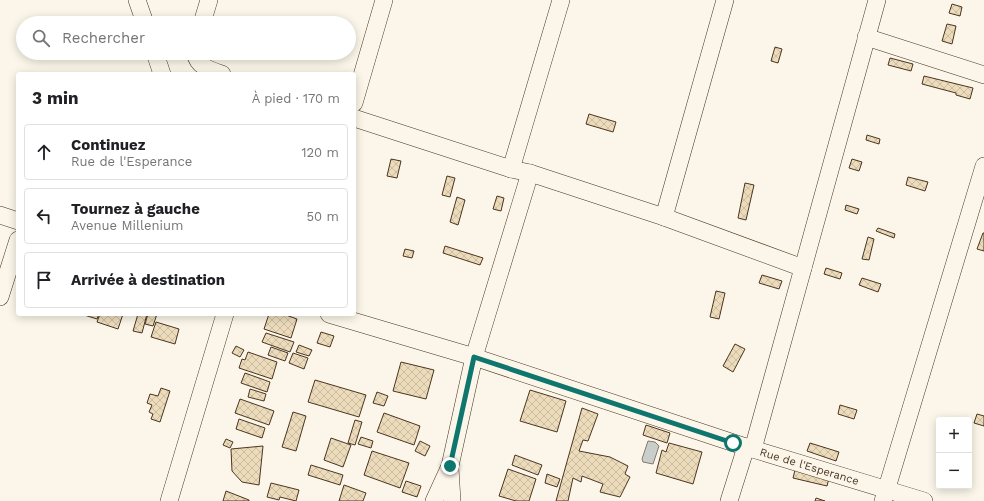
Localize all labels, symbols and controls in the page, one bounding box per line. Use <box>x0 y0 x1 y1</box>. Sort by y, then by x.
search box <box>16 16 356 60</box>
icon: search <box>30 27 52 49</box>
text: Rechercher <box>62 29 145 47</box>
text: 3 min <box>32 88 78 108</box>
text: À pied · 170 m <box>252 91 340 106</box>
text: Continuez <box>71 136 145 154</box>
icon: ahead <box>33 141 55 163</box>
text: 120 m <box>301 145 339 160</box>
text: Rue de l'Esperance <box>71 154 192 169</box>
text: Tournez à gauche <box>71 200 200 218</box>
icon: left <box>33 205 55 227</box>
text: 50 m <box>307 209 339 224</box>
text: Avenue Millenium <box>71 218 183 233</box>
icon: arrive <box>33 269 55 291</box>
text: Arrivée à destination <box>71 271 225 289</box>
map controls <box>936 417 972 489</box>
button: + <box>936 417 972 453</box>
route start <box>724 434 742 452</box>
street label: Rue de l'Esperance <box>758 445 861 487</box>
button: − <box>936 453 972 489</box>
route end <box>441 457 459 475</box>

